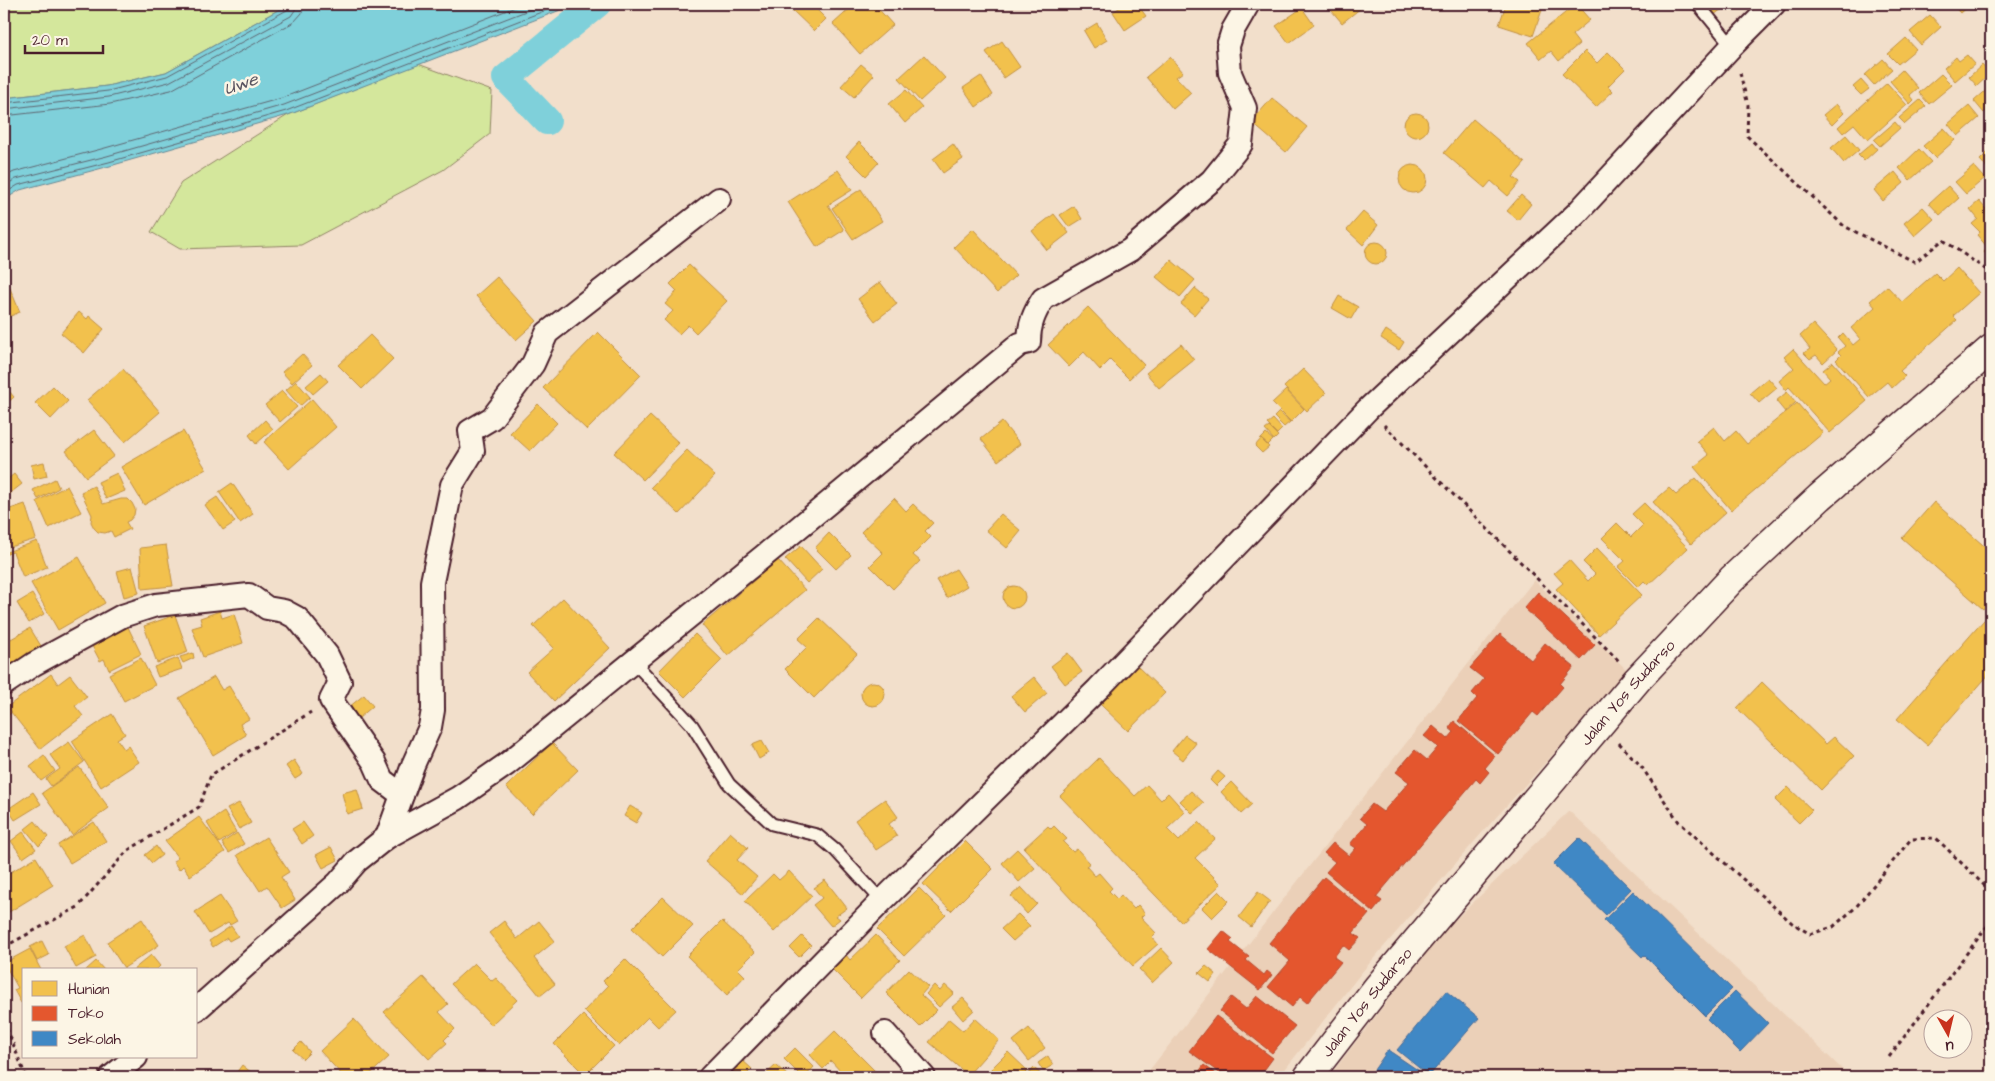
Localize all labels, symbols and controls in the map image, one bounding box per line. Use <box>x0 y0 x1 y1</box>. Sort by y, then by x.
scale bar <box>25 22 102 54</box>
text: 20 m <box>32 30 68 51</box>
water label: Uwe <box>221 66 263 101</box>
street label: Jalan Yos Sudarso <box>1575 635 1680 750</box>
street label: Jalan Yos Sudarso <box>1316 943 1417 1062</box>
legend <box>22 968 198 1058</box>
text: Hunian <box>68 979 110 1000</box>
text: Toko <box>68 1003 104 1024</box>
north arrow <box>1922 1008 1972 1058</box>
text: Sekolah <box>68 1029 121 1050</box>
text: U <box>1944 1035 1955 1056</box>

